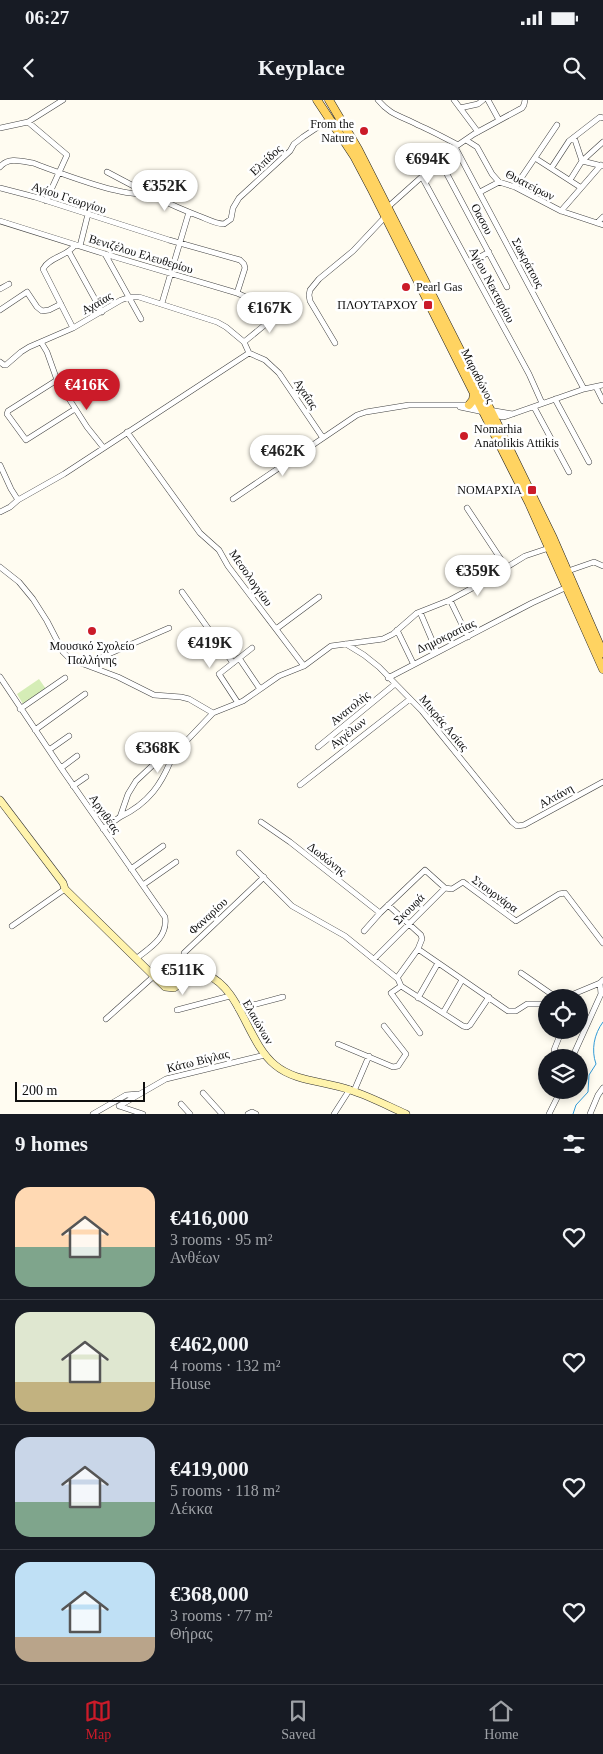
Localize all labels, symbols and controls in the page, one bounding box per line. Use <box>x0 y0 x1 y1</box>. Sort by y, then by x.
text: 06:27 <box>25 7 69 28</box>
icon: back <box>15 54 43 82</box>
icon: search <box>560 54 588 82</box>
text: Keyplace <box>258 55 345 80</box>
place label: From the Nature <box>310 117 354 145</box>
marker: From the Nature <box>358 125 370 137</box>
street label: Ελπίδος <box>247 141 285 178</box>
pin: €694K <box>393 142 463 185</box>
text: €694K <box>406 150 450 167</box>
street label: Θυατείρων <box>503 167 557 204</box>
pin: €352K <box>130 170 200 212</box>
text: €352K <box>143 177 187 194</box>
street label: Αγίου Γεωργίου <box>30 179 108 217</box>
street label: Οασου <box>468 201 496 237</box>
street label: Βενιζέλου Ελευθερίου <box>87 231 195 277</box>
street label: Σωκράτους <box>509 236 547 291</box>
street label: Αγίου Νεκταρίου <box>466 245 518 325</box>
place label: Pearl Gas <box>416 280 463 294</box>
marker: Pearl Gas <box>400 281 412 293</box>
street label: Αχαϊας <box>79 288 115 317</box>
pin: €167K <box>235 292 305 334</box>
place label: ΠΛΟΥΤΑΡΧΟΥ <box>337 298 418 312</box>
text: €167K <box>248 299 292 316</box>
marker: ΠΛΟΥΤΑΡΧΟΥ <box>422 299 434 311</box>
street label: Μαραθώνος <box>458 347 498 406</box>
pin: €416K <box>52 368 122 411</box>
text: €416K <box>65 376 109 393</box>
street label: Αχαΐας <box>291 376 321 412</box>
place label: Nomarhia Anatolikis Attikis <box>474 422 559 450</box>
marker: Nomarhia Anatolikis Attikis <box>458 430 470 442</box>
pin: €462K <box>248 434 318 477</box>
text: €462K <box>261 442 305 459</box>
place label: ΝΟΜΑΡΧΙΑ <box>457 483 522 497</box>
marker: ΝΟΜΑΡΧΙΑ <box>526 484 538 496</box>
street label: Μεσολογγίου <box>226 547 276 609</box>
pin: €359K <box>443 554 513 597</box>
text: €359K <box>456 562 500 579</box>
street label: Δημοκρατίας <box>414 616 478 656</box>
marker: Μουσικό Σχολείο Παλλήνης <box>86 625 98 637</box>
pin: €419K <box>175 626 245 669</box>
text: €419K <box>188 634 232 651</box>
place label: Μουσικό Σχολείο Παλλήνης <box>49 639 135 667</box>
street label: Ανατολής <box>327 688 373 728</box>
street label: Μικράς Ασίας <box>417 692 472 754</box>
street label: Αγγέλων <box>327 714 370 752</box>
pin: €368K <box>123 732 193 774</box>
text: €368K <box>136 739 180 756</box>
street label: Αλτάνη <box>536 781 576 811</box>
street label: Αργιθέας <box>86 792 124 837</box>
street label: Δωδώνης <box>305 839 349 879</box>
street label: Στουρνάρα <box>469 873 521 916</box>
street label: Σκουφά <box>391 890 428 927</box>
street label: Φαναρίου <box>186 894 230 937</box>
pin: €511K <box>148 954 218 996</box>
text: €511K <box>161 961 205 978</box>
map controls <box>538 989 588 1099</box>
button: locate <box>538 989 588 1039</box>
street label: Ελαιώνων <box>240 997 277 1047</box>
street label: Κάτω Βίγλας <box>165 1046 231 1075</box>
button: layers <box>538 1049 588 1099</box>
scale bar <box>15 1079 145 1102</box>
text: 200 m <box>22 1083 57 1098</box>
icon: filters <box>560 1130 588 1158</box>
text: 9 homes <box>15 1132 88 1156</box>
text: €416,000 <box>170 1206 249 1230</box>
icon: home <box>55 1207 115 1267</box>
icon: heart <box>560 1223 588 1251</box>
text: 3 rooms · 95 m² <box>170 1231 273 1248</box>
text: Ανθέων <box>170 1249 220 1266</box>
icon: home <box>55 1332 115 1392</box>
text: €462,000 <box>170 1332 249 1356</box>
icon: heart <box>560 1348 588 1376</box>
text: 4 rooms · 132 m² <box>170 1357 281 1374</box>
text: House <box>170 1375 211 1392</box>
icon: home <box>55 1457 115 1517</box>
text: €419,000 <box>170 1457 249 1481</box>
icon: heart <box>560 1473 588 1501</box>
text: 5 rooms · 118 m² <box>170 1482 280 1499</box>
text: Λέκκα <box>170 1500 213 1517</box>
icon: home <box>55 1582 115 1642</box>
text: €368,000 <box>170 1582 249 1606</box>
icon: heart <box>560 1598 588 1626</box>
text: 3 rooms · 77 m² <box>170 1607 273 1624</box>
text: Θήρας <box>170 1625 213 1642</box>
tab: Map <box>84 1697 112 1743</box>
tab: Saved <box>281 1697 315 1743</box>
tab: Home <box>484 1697 519 1743</box>

